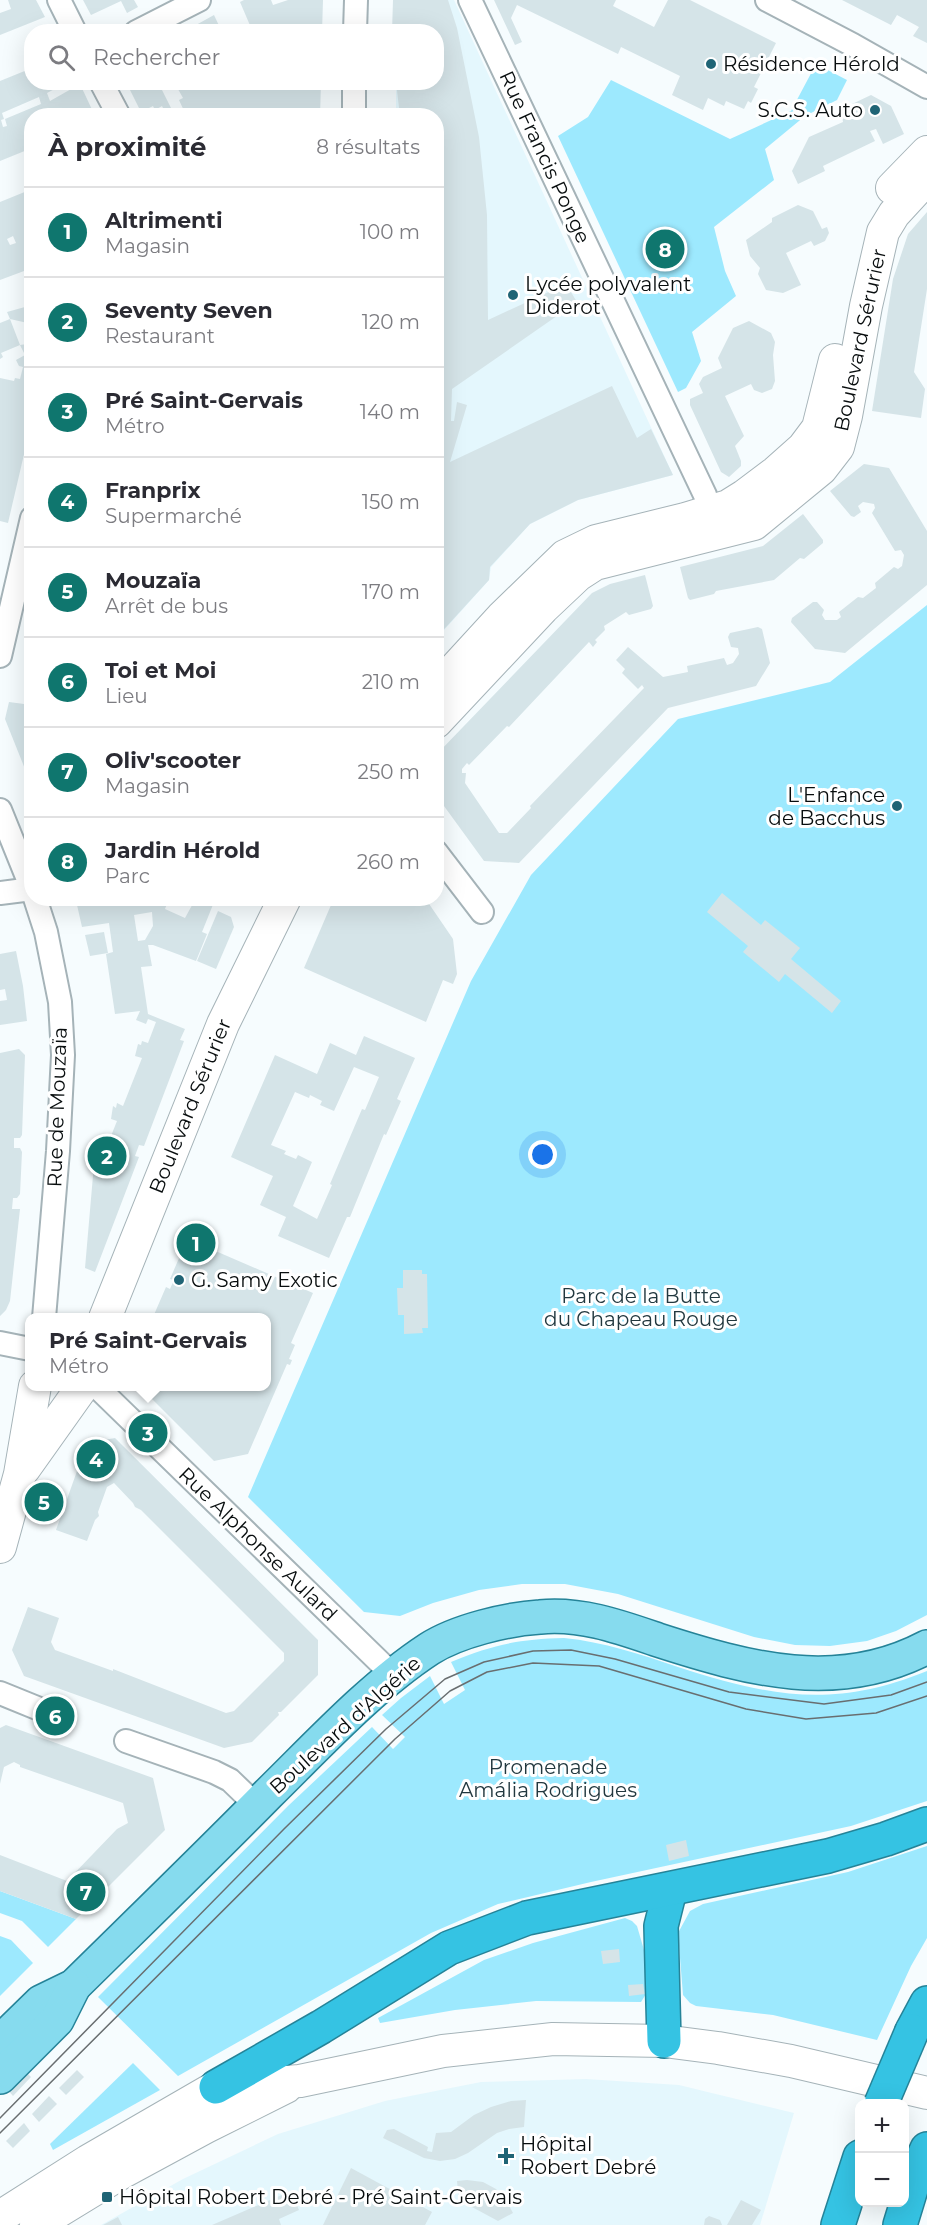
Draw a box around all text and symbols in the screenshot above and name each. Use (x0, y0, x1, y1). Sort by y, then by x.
search box (24, 24, 444, 90)
icon: search (45, 41, 78, 74)
text: Rechercher (93, 44, 220, 71)
place label: Résidence Hérold (723, 52, 900, 76)
marker: Résidence Hérold (704, 57, 718, 71)
street label: Rue Francis Ponge (494, 67, 596, 247)
place label: S.C.S. Auto (758, 98, 863, 122)
marker: S.C.S. Auto (868, 103, 882, 117)
text: À proximité (48, 131, 207, 163)
text: 8 résultats (316, 135, 420, 159)
text: Altrimenti (105, 207, 223, 234)
text: 1 (64, 220, 71, 244)
text: 100 m (360, 220, 420, 244)
pin: 8 (646, 226, 684, 272)
text: Magasin (105, 234, 190, 258)
street label: Boulevard Sérurier (829, 246, 891, 434)
place label: Lycée polyvalent Diderot (525, 272, 691, 319)
marker: Lycée polyvalent Diderot (506, 288, 520, 302)
text: Seventy Seven (105, 297, 273, 324)
text: 2 (62, 310, 73, 334)
text: 120 m (362, 310, 420, 334)
text: Restaurant (105, 324, 215, 348)
text: Pré Saint-Gervais (105, 387, 303, 414)
text: 3 (62, 400, 73, 424)
text: 140 m (360, 400, 420, 424)
text: Métro (105, 414, 165, 438)
text: Franprix (105, 477, 201, 504)
text: 4 (61, 490, 74, 514)
text: 150 m (362, 490, 420, 514)
text: Supermarché (105, 504, 242, 528)
text: Mouzaïa (105, 567, 201, 594)
text: 5 (62, 580, 73, 604)
text: 170 m (362, 580, 420, 604)
text: Arrêt de bus (105, 594, 228, 618)
text: Toi et Moi (105, 657, 216, 684)
text: 6 (61, 670, 74, 694)
text: 210 m (362, 670, 420, 694)
text: Lieu (105, 684, 148, 708)
text: Oliv'scooter (105, 747, 241, 774)
text: 7 (61, 760, 74, 784)
text: 250 m (358, 760, 420, 784)
text: Magasin (105, 774, 190, 798)
place label: L'Enfance de Bacchus (768, 783, 885, 830)
marker: L'Enfance de Bacchus (890, 799, 904, 813)
text: Jardin Hérold (105, 837, 260, 864)
text: 8 (61, 850, 74, 874)
text: 260 m (357, 850, 420, 874)
text: Parc (105, 864, 150, 888)
street label: Boulevard Sérurier (144, 1015, 236, 1197)
street label: Rue de Mouzaïa (42, 1026, 72, 1188)
pin: 2 (88, 1134, 126, 1178)
your location (528, 1140, 557, 1169)
pin: 1 (176, 1220, 216, 1266)
place label: G. Samy Exotic (191, 1268, 338, 1292)
marker: G. Samy Exotic (172, 1273, 186, 1287)
park label: Parc de la Butte du Chapeau Rouge (544, 1284, 738, 1331)
popup (25, 1313, 271, 1391)
text: Pré Saint-Gervais (49, 1327, 247, 1354)
text: Métro (49, 1354, 109, 1378)
pin: 3 (128, 1410, 168, 1456)
pin: 4 (76, 1436, 116, 1482)
street label: Rue Alphonse Aulard (174, 1462, 342, 1626)
pin: 5 (24, 1480, 63, 1524)
street label: Boulevard d'Algérie (265, 1651, 425, 1799)
pin: 6 (36, 1694, 74, 1738)
park label: Promenade Amália Rodrigues (459, 1755, 637, 1802)
pin: 7 (66, 1870, 106, 1914)
map controls (855, 2099, 909, 2207)
button: + (855, 2099, 909, 2153)
place label: Hôpital Robert Debré (520, 2132, 656, 2179)
marker: Hôpital Robert Debré (497, 2147, 515, 2165)
button: − (855, 2153, 909, 2207)
place label: Hôpital Robert Debré - Pré Saint-Gervais (119, 2185, 522, 2209)
marker: Hôpital Robert Debré - Pré Saint-Gervais (100, 2190, 114, 2204)

